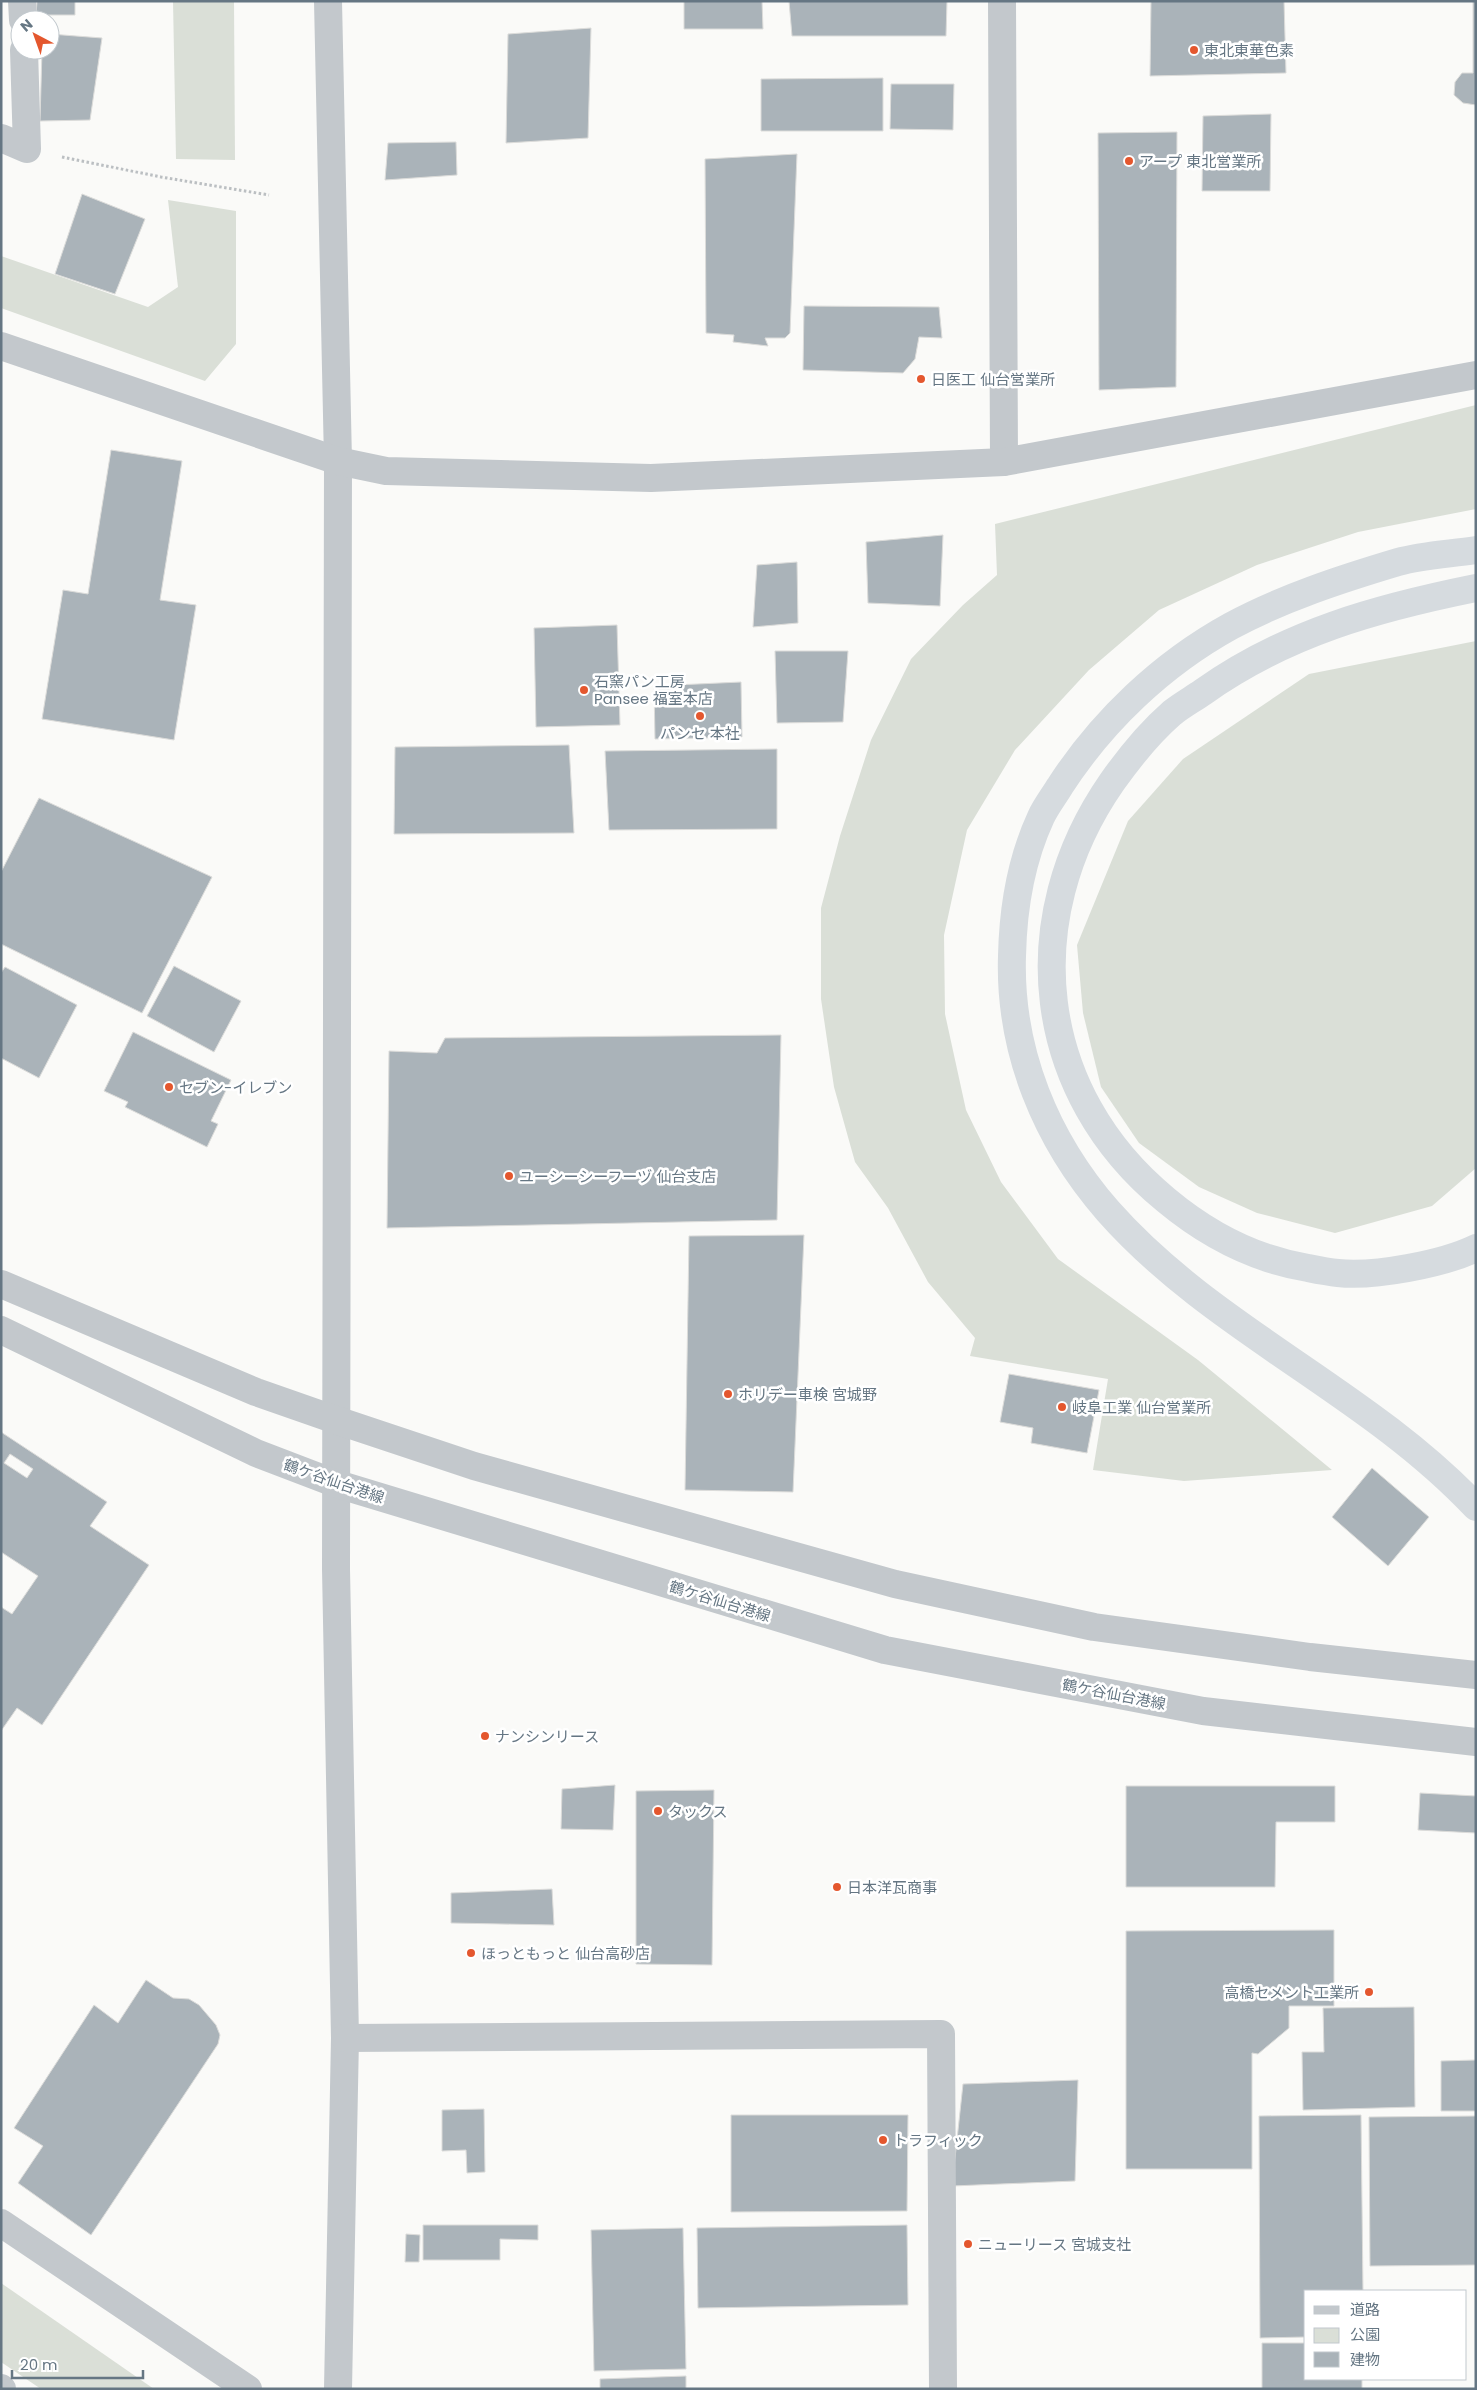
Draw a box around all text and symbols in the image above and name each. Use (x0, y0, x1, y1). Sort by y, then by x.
north arrow (10, 10, 60, 60)
text: N (16, 14, 37, 36)
place label: 東北東華色素 (1204, 40, 1294, 61)
marker: 東北東華色素 (1188, 44, 1200, 56)
place label: アープ 東北営業所 (1139, 151, 1261, 172)
marker: アープ 東北営業所 (1123, 155, 1135, 167)
place label: 日医工 仙台営業所 (931, 369, 1055, 390)
marker: 日医工 仙台営業所 (915, 373, 927, 385)
place label: 石窯パン工房 Pansee 福室本店 (594, 671, 713, 709)
marker: 石窯パン工房 Pansee 福室本店 (578, 684, 590, 696)
marker: パンセ 本社 (694, 710, 706, 722)
place label: パンセ 本社 (660, 723, 740, 744)
place label: セブン-イレブン (179, 1077, 292, 1098)
marker: セブン-イレブン (163, 1081, 175, 1093)
place label: ユーシーシーフーヅ 仙台支店 (519, 1166, 716, 1187)
marker: ユーシーシーフーヅ 仙台支店 (503, 1170, 515, 1182)
place label: ホリデー車検 宮城野 (738, 1384, 877, 1405)
marker: ホリデー車検 宮城野 (722, 1388, 734, 1400)
place label: 岐阜工業 仙台営業所 (1072, 1397, 1211, 1418)
marker: 岐阜工業 仙台営業所 (1056, 1401, 1068, 1413)
street label: 鶴ケ谷仙台港線 (281, 1454, 387, 1508)
street label: 鶴ケ谷仙台港線 (667, 1576, 773, 1626)
street label: 鶴ケ谷仙台港線 (1060, 1674, 1168, 1714)
place label: ナンシンリース (495, 1726, 599, 1747)
marker: ナンシンリース (479, 1730, 491, 1742)
place label: タックス (668, 1801, 728, 1822)
marker: タックス (652, 1805, 664, 1817)
place label: 日本洋瓦商事 (847, 1877, 937, 1898)
marker: 日本洋瓦商事 (831, 1881, 843, 1893)
place label: ほっともっと 仙台高砂店 (481, 1943, 650, 1964)
marker: ほっともっと 仙台高砂店 (465, 1947, 477, 1959)
place label: 高橋セメント工業所 (1224, 1982, 1359, 2003)
marker: 高橋セメント工業所 (1363, 1986, 1375, 1998)
place label: トラフィック (893, 2130, 983, 2151)
marker: トラフィック (877, 2134, 889, 2146)
place label: ニューリース 宮城支社 (978, 2234, 1131, 2255)
marker: ニューリース 宮城支社 (962, 2238, 974, 2250)
legend (1304, 2290, 1467, 2380)
text: 道路 (1350, 2299, 1380, 2320)
text: 公園 (1350, 2324, 1380, 2345)
scale bar (12, 2348, 144, 2380)
text: 建物 (1350, 2349, 1380, 2370)
text: 20 m (20, 2354, 58, 2375)

